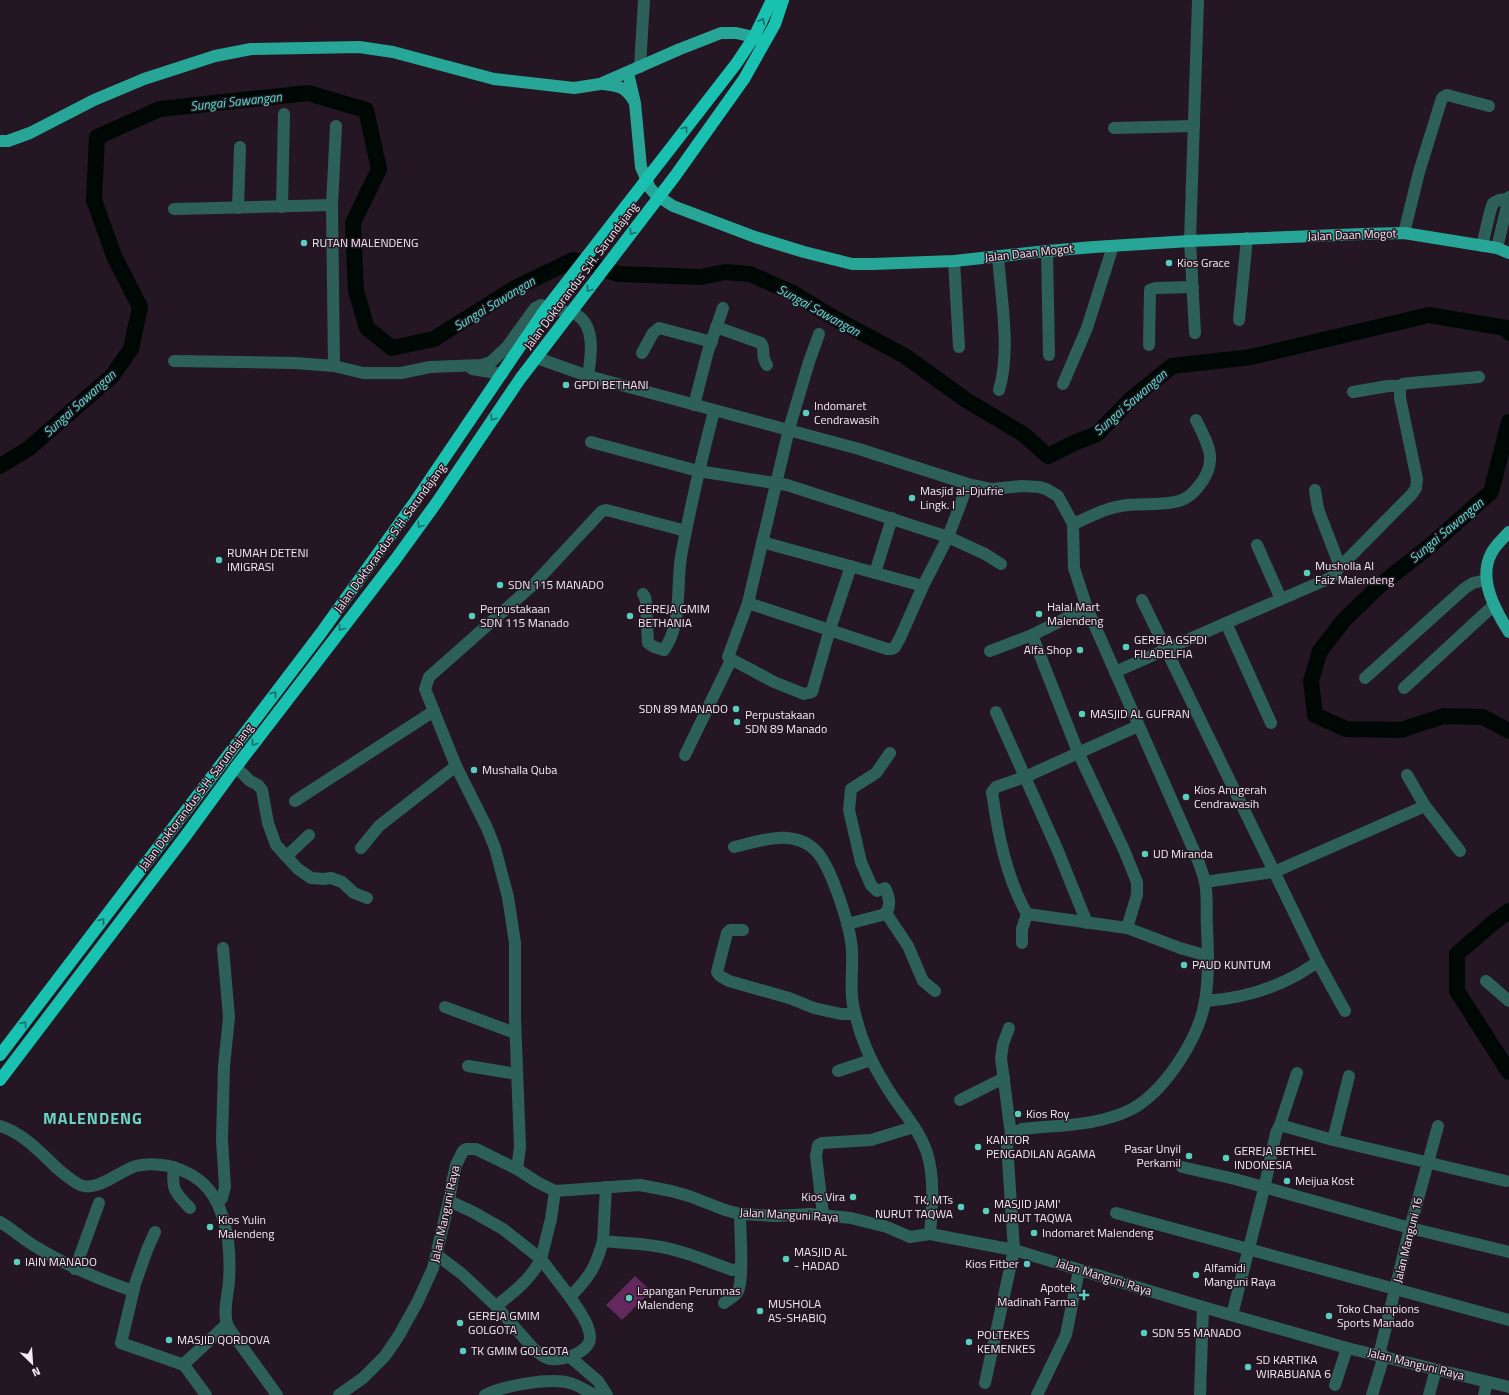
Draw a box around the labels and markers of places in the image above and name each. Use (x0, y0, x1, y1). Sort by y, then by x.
place label: RUTAN MALENDENG (312, 233, 418, 252)
marker: RUTAN MALENDENG (299, 238, 309, 248)
place label: Kios Grace (1177, 253, 1230, 272)
marker: Kios Grace (1164, 258, 1174, 268)
place label: GPDI BETHANI (574, 375, 649, 394)
marker: GPDI BETHANI (561, 380, 571, 390)
place label: Indomaret Cendrawasih (814, 396, 879, 429)
marker: Indomaret Cendrawasih (801, 408, 811, 418)
place label: Masjid al-Djufrie Lingk. I (920, 481, 1004, 514)
marker: Masjid al-Djufrie Lingk. I (907, 493, 917, 503)
place label: RUMAH DETENI IMIGRASI (227, 543, 308, 576)
marker: RUMAH DETENI IMIGRASI (214, 555, 224, 565)
place label: Musholla Al Faiz Malendeng (1315, 556, 1394, 589)
marker: Musholla Al Faiz Malendeng (1302, 568, 1312, 578)
place label: SDN 115 MANADO (508, 575, 604, 594)
marker: SDN 115 MANADO (495, 580, 505, 590)
place label: Halal Mart Malendeng (1047, 597, 1103, 630)
place label: Perpustakaan SDN 115 Manado (480, 599, 569, 632)
place label: GEREJA GMIM BETHANIA (638, 599, 710, 632)
marker: Halal Mart Malendeng (1034, 609, 1044, 619)
marker: Perpustakaan SDN 115 Manado (467, 611, 477, 621)
marker: GEREJA GMIM BETHANIA (625, 611, 635, 621)
place label: GEREJA GSPDI FILADELFIA (1134, 630, 1207, 663)
place label: Alfa Shop (1024, 640, 1072, 659)
marker: GEREJA GSPDI FILADELFIA (1121, 642, 1131, 652)
marker: Alfa Shop (1075, 645, 1085, 655)
place label: SDN 89 MANADO (639, 699, 728, 718)
marker: SDN 89 MANADO (731, 704, 741, 714)
place label: MASJID AL GUFRAN (1090, 704, 1190, 723)
place label: Perpustakaan SDN 89 Manado (745, 705, 827, 738)
marker: MASJID AL GUFRAN (1077, 709, 1087, 719)
marker: Perpustakaan SDN 89 Manado (732, 717, 742, 727)
place label: Mushalla Quba (482, 760, 557, 779)
marker: Mushalla Quba (469, 765, 479, 775)
place label: Kios Anugerah Cendrawasih (1194, 780, 1267, 813)
marker: Kios Anugerah Cendrawasih (1181, 792, 1191, 802)
place label: UD Miranda (1153, 844, 1213, 863)
marker: UD Miranda (1140, 849, 1150, 859)
place label: PAUD KUNTUM (1192, 955, 1271, 974)
marker: PAUD KUNTUM (1179, 960, 1189, 970)
place label: Kios Roy (1026, 1104, 1070, 1123)
marker: Kios Roy (1013, 1109, 1023, 1119)
place label: KANTOR PENGADILAN AGAMA (986, 1130, 1096, 1163)
place label: Pasar Unyil Perkamil (1124, 1139, 1181, 1172)
place label: GEREJA BETHEL INDONESIA (1234, 1141, 1316, 1174)
marker: KANTOR PENGADILAN AGAMA (973, 1142, 983, 1152)
marker: Pasar Unyil Perkamil (1184, 1151, 1194, 1161)
marker: GEREJA BETHEL INDONESIA (1221, 1153, 1231, 1163)
place label: Meijua Kost (1295, 1171, 1355, 1190)
marker: Meijua Kost (1282, 1176, 1292, 1186)
place label: Kios Vira (801, 1187, 845, 1206)
place label: TK, MTs NURUT TAQWA (875, 1190, 953, 1223)
marker: Kios Vira (848, 1192, 858, 1202)
place label: MASJID JAMI' NURUT TAQWA (994, 1194, 1072, 1227)
marker: TK, MTs NURUT TAQWA (956, 1202, 966, 1212)
marker: MASJID JAMI' NURUT TAQWA (981, 1206, 991, 1216)
place label: Kios Yulin Malendeng (218, 1210, 274, 1243)
marker: Kios Yulin Malendeng (205, 1222, 215, 1232)
place label: Indomaret Malendeng (1042, 1223, 1153, 1242)
marker: Indomaret Malendeng (1029, 1228, 1039, 1238)
place label: MASJID AL - HADAD (794, 1242, 847, 1275)
place label: IAIN MANADO (25, 1252, 97, 1271)
marker: MASJID AL - HADAD (781, 1254, 791, 1264)
place label: Kios Fitber (965, 1254, 1019, 1273)
marker: IAIN MANADO (12, 1257, 22, 1267)
place label: Alfamidi Manguni Raya (1204, 1258, 1276, 1291)
marker: Kios Fitber (1022, 1259, 1032, 1269)
marker: Alfamidi Manguni Raya (1191, 1270, 1201, 1280)
place label: Apotek Madinah Farma (997, 1278, 1076, 1311)
place label: Lapangan Perumnas Malendeng (637, 1281, 741, 1314)
marker: Apotek Madinah Farma (1079, 1290, 1089, 1300)
marker: Lapangan Perumnas Malendeng (624, 1293, 634, 1303)
place label: MUSHOLA AS-SHABIQ (768, 1294, 827, 1327)
place label: Toko Champions Sports Manado (1337, 1299, 1420, 1332)
place label: GEREJA GMIM GOLGOTA (468, 1306, 540, 1339)
marker: MUSHOLA AS-SHABIQ (755, 1306, 765, 1316)
marker: Toko Champions Sports Manado (1324, 1311, 1334, 1321)
marker: GEREJA GMIM GOLGOTA (455, 1318, 465, 1328)
place label: SDN 55 MANADO (1152, 1323, 1241, 1342)
place label: POLTEKES KEMENKES (977, 1325, 1035, 1358)
marker: SDN 55 MANADO (1139, 1328, 1149, 1338)
place label: MASJID QORDOVA (177, 1330, 270, 1349)
marker: MASJID QORDOVA (164, 1335, 174, 1345)
marker: POLTEKES KEMENKES (964, 1337, 974, 1347)
place label: TK GMIM GOLGOTA (471, 1341, 569, 1360)
marker: TK GMIM GOLGOTA (458, 1346, 468, 1356)
place label: SD KARTIKA WIRABUANA 6 (1256, 1350, 1331, 1383)
marker: SD KARTIKA WIRABUANA 6 (1243, 1362, 1253, 1372)

